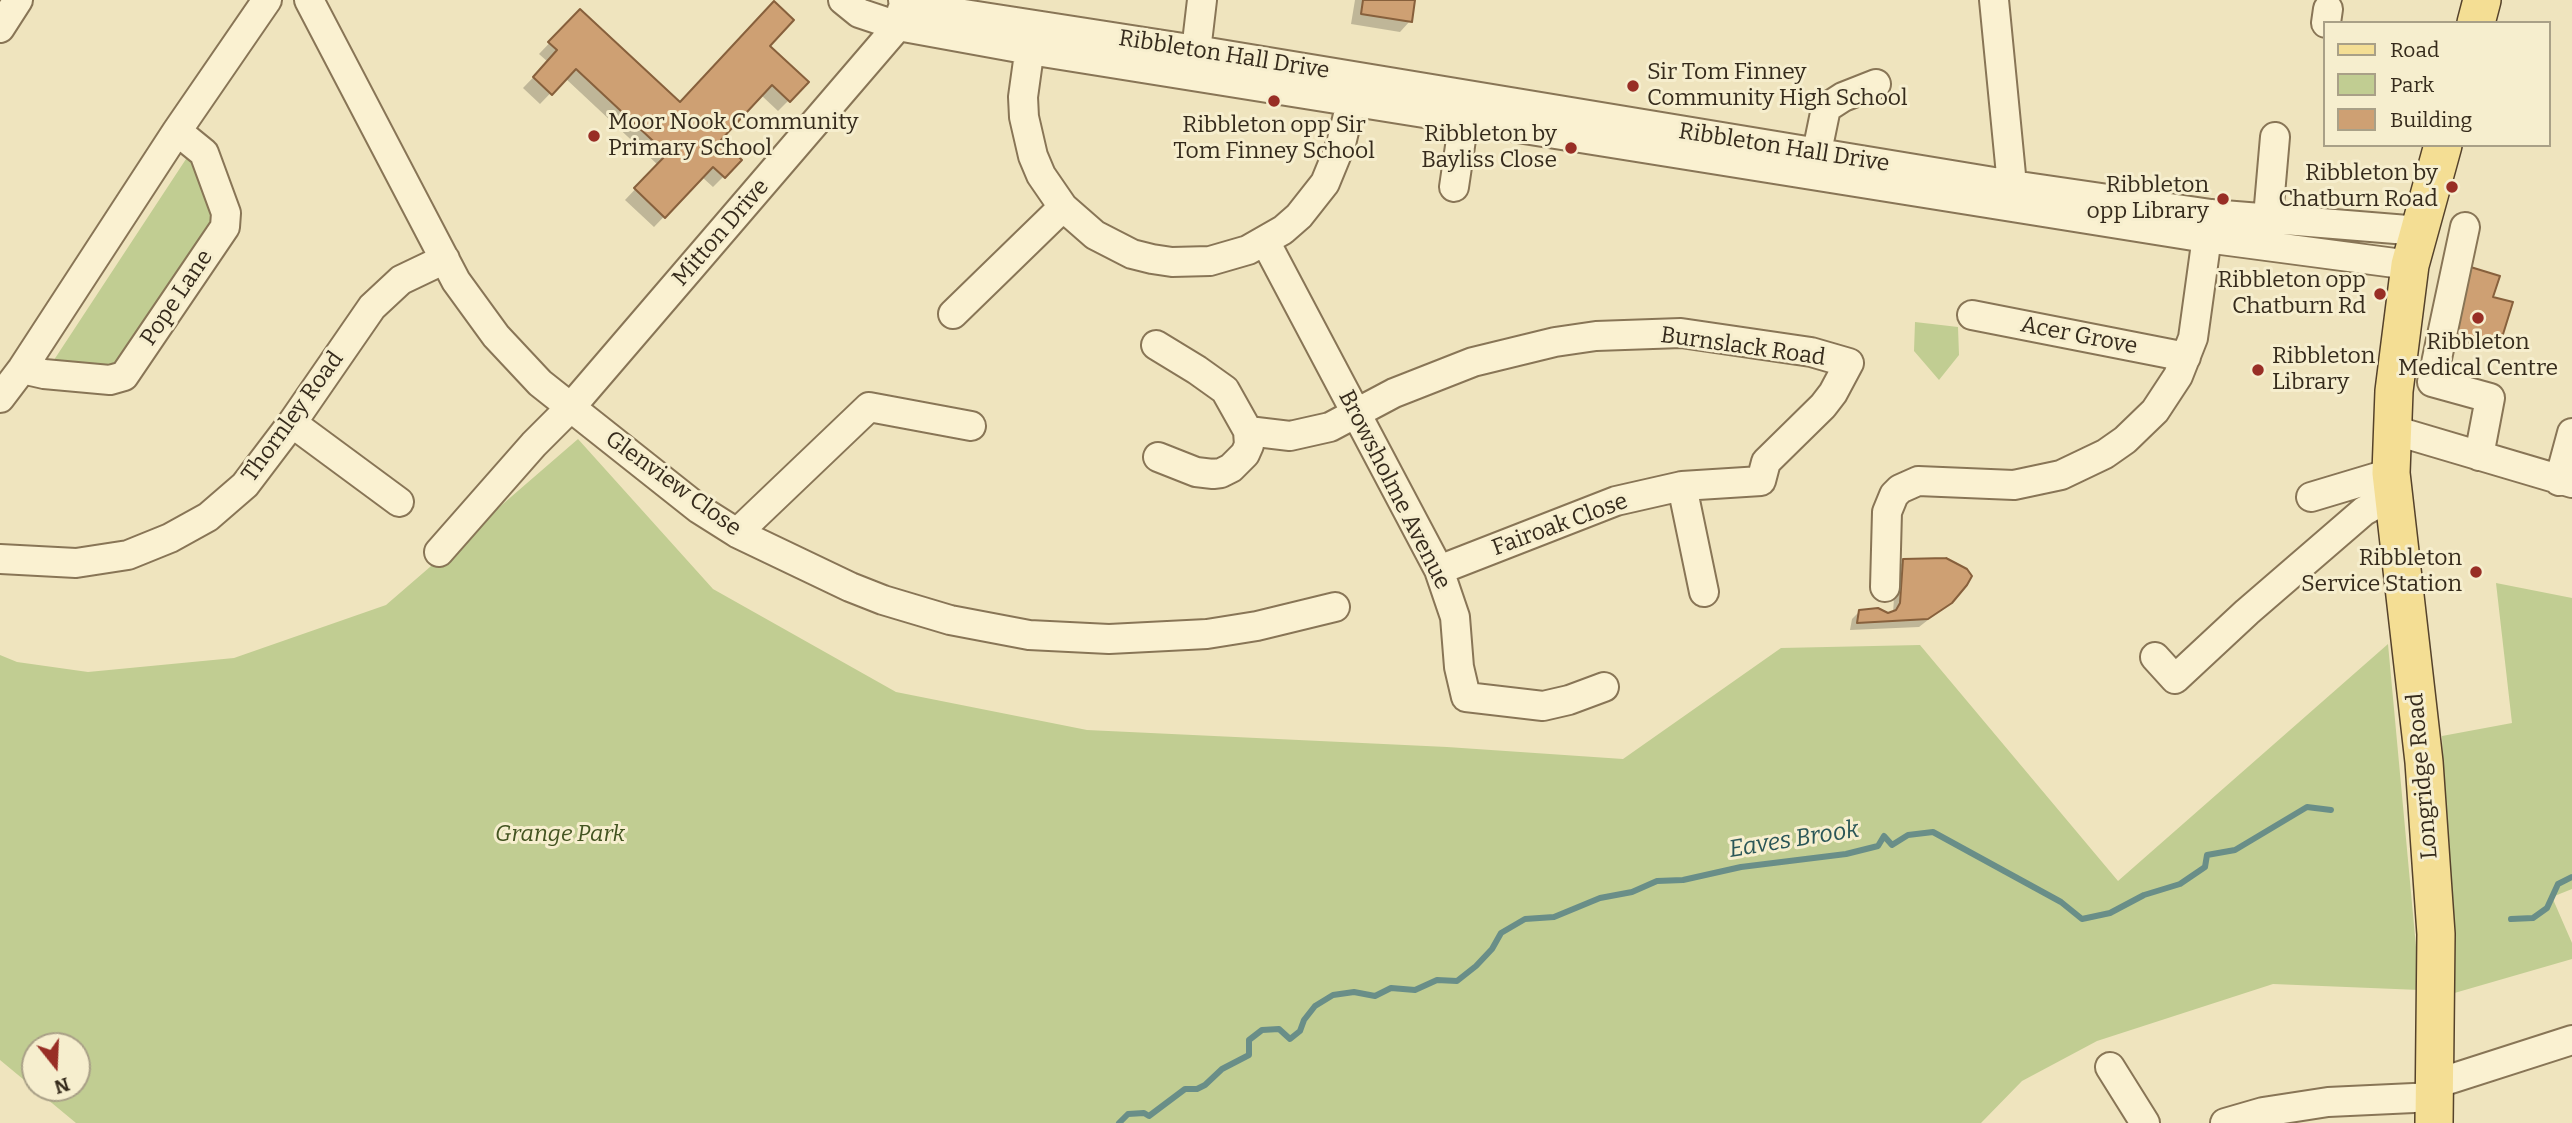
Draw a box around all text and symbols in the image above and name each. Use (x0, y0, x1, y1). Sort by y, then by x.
legend (2324, 21, 2551, 147)
street label: Ribbleton Hall Drive (1117, 25, 1331, 85)
text: Road (2390, 37, 2439, 63)
place label: Sir Tom Finney Community High School (1647, 59, 1908, 113)
text: Park (2390, 72, 2434, 98)
marker: Sir Tom Finney Community High School (1625, 78, 1641, 94)
marker: Ribbleton opp Sir Tom Finney School (1266, 93, 1282, 109)
text: Building (2390, 107, 2472, 133)
place label: Moor Nook Community Primary School (608, 109, 859, 163)
place label: Ribbleton opp Sir Tom Finney School (1173, 112, 1375, 166)
street label: Ribbleton Hall Drive (1677, 118, 1891, 178)
place label: Ribbleton by Bayliss Close (1421, 121, 1557, 175)
marker: Moor Nook Community Primary School (586, 128, 602, 144)
marker: Ribbleton by Bayliss Close (1563, 140, 1579, 156)
place label: Ribbleton by Chatburn Road (2278, 160, 2438, 214)
place label: Ribbleton opp Library (2087, 172, 2209, 226)
street label: Mitton Drive (667, 174, 775, 292)
marker: Ribbleton by Chatburn Road (2444, 179, 2460, 195)
marker: Ribbleton opp Library (2215, 191, 2231, 207)
street label: Pope Lane (135, 245, 219, 351)
place label: Ribbleton opp Chatburn Rd (2217, 267, 2366, 321)
marker: Ribbleton opp Chatburn Rd (2372, 286, 2388, 302)
marker: Ribbleton Medical Centre (2470, 310, 2486, 326)
street label: Acer Grove (2018, 311, 2140, 361)
street label: Burnslack Road (1659, 322, 1827, 372)
place label: Ribbleton Medical Centre (2398, 329, 2558, 383)
place label: Ribbleton Library (2272, 343, 2375, 397)
street label: Thornley Road (236, 346, 350, 488)
marker: Ribbleton Library (2250, 362, 2266, 378)
street label: Browsholme Avenue (1332, 386, 1456, 594)
street label: Glenview Close (600, 425, 746, 543)
street label: Fairoak Close (1488, 488, 1632, 562)
place label: Ribbleton Service Station (2301, 545, 2462, 599)
marker: Ribbleton Service Station (2468, 564, 2484, 580)
street label: Longridge Road (2402, 692, 2444, 860)
water label: Eaves Brook (1727, 816, 1861, 864)
park label: Grange Park (495, 821, 625, 849)
north arrow (21, 1032, 91, 1102)
text: N (52, 1072, 73, 1099)

